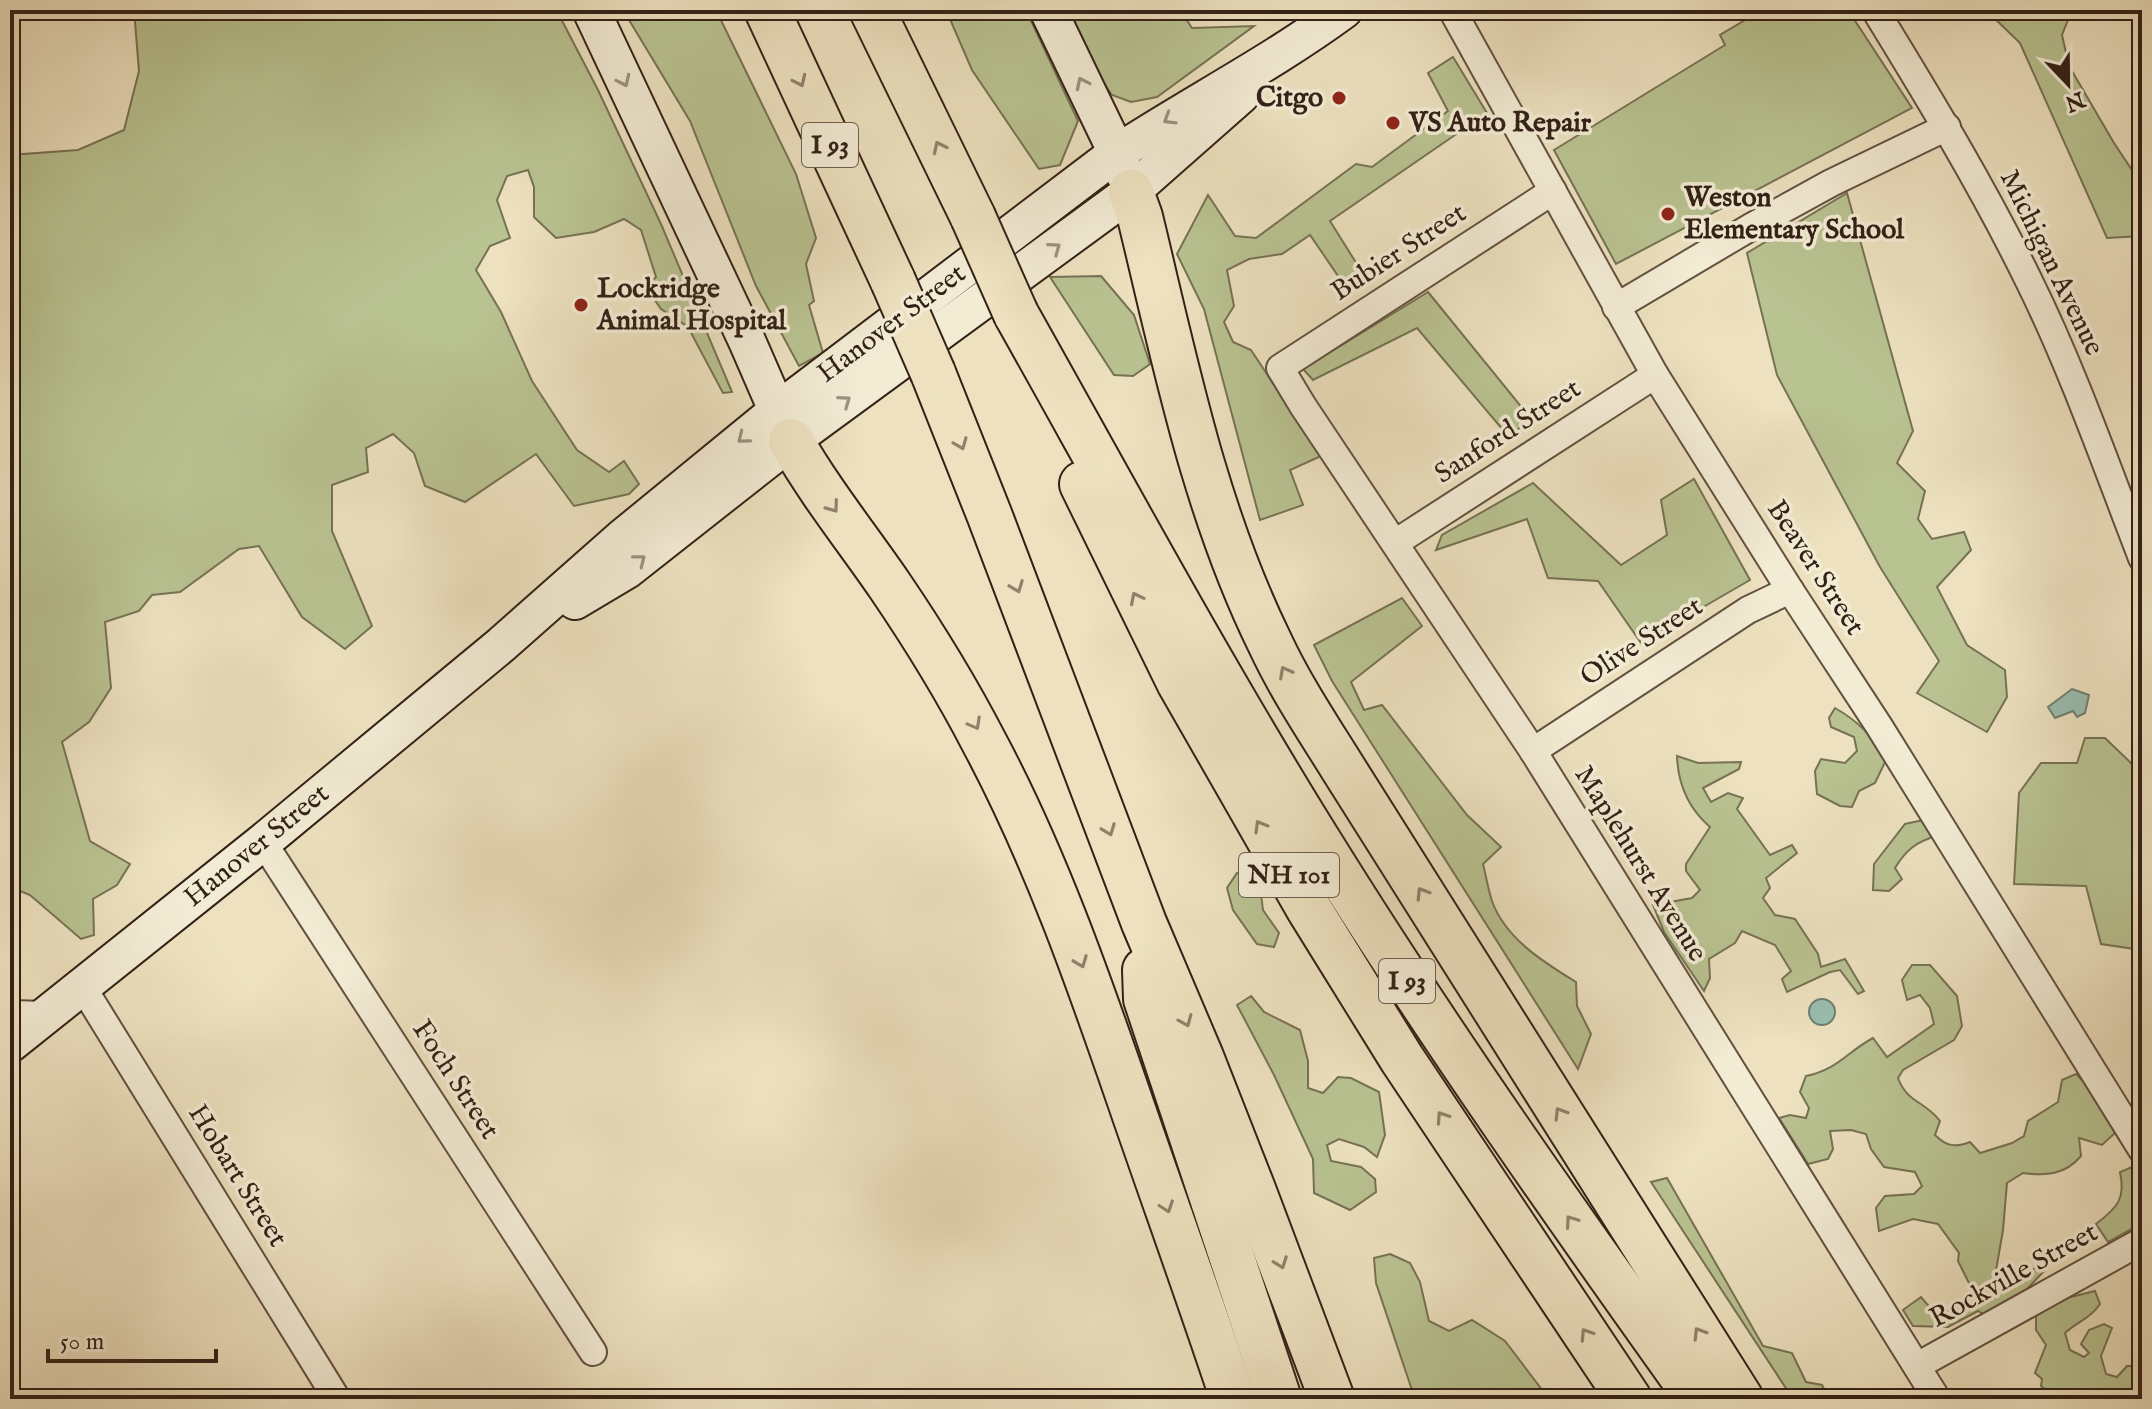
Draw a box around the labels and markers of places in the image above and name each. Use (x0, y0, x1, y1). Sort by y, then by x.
place label: Citgo (1256, 81, 1323, 116)
marker: Citgo (1330, 89, 1348, 107)
place label: VS Auto Repair (1408, 106, 1592, 141)
marker: VS Auto Repair (1384, 114, 1402, 132)
place label: Weston Elementary School (1683, 181, 1905, 248)
marker: Weston Elementary School (1659, 205, 1677, 223)
place label: Lockridge Animal Hospital (596, 272, 788, 339)
marker: Lockridge Animal Hospital (572, 296, 590, 314)

